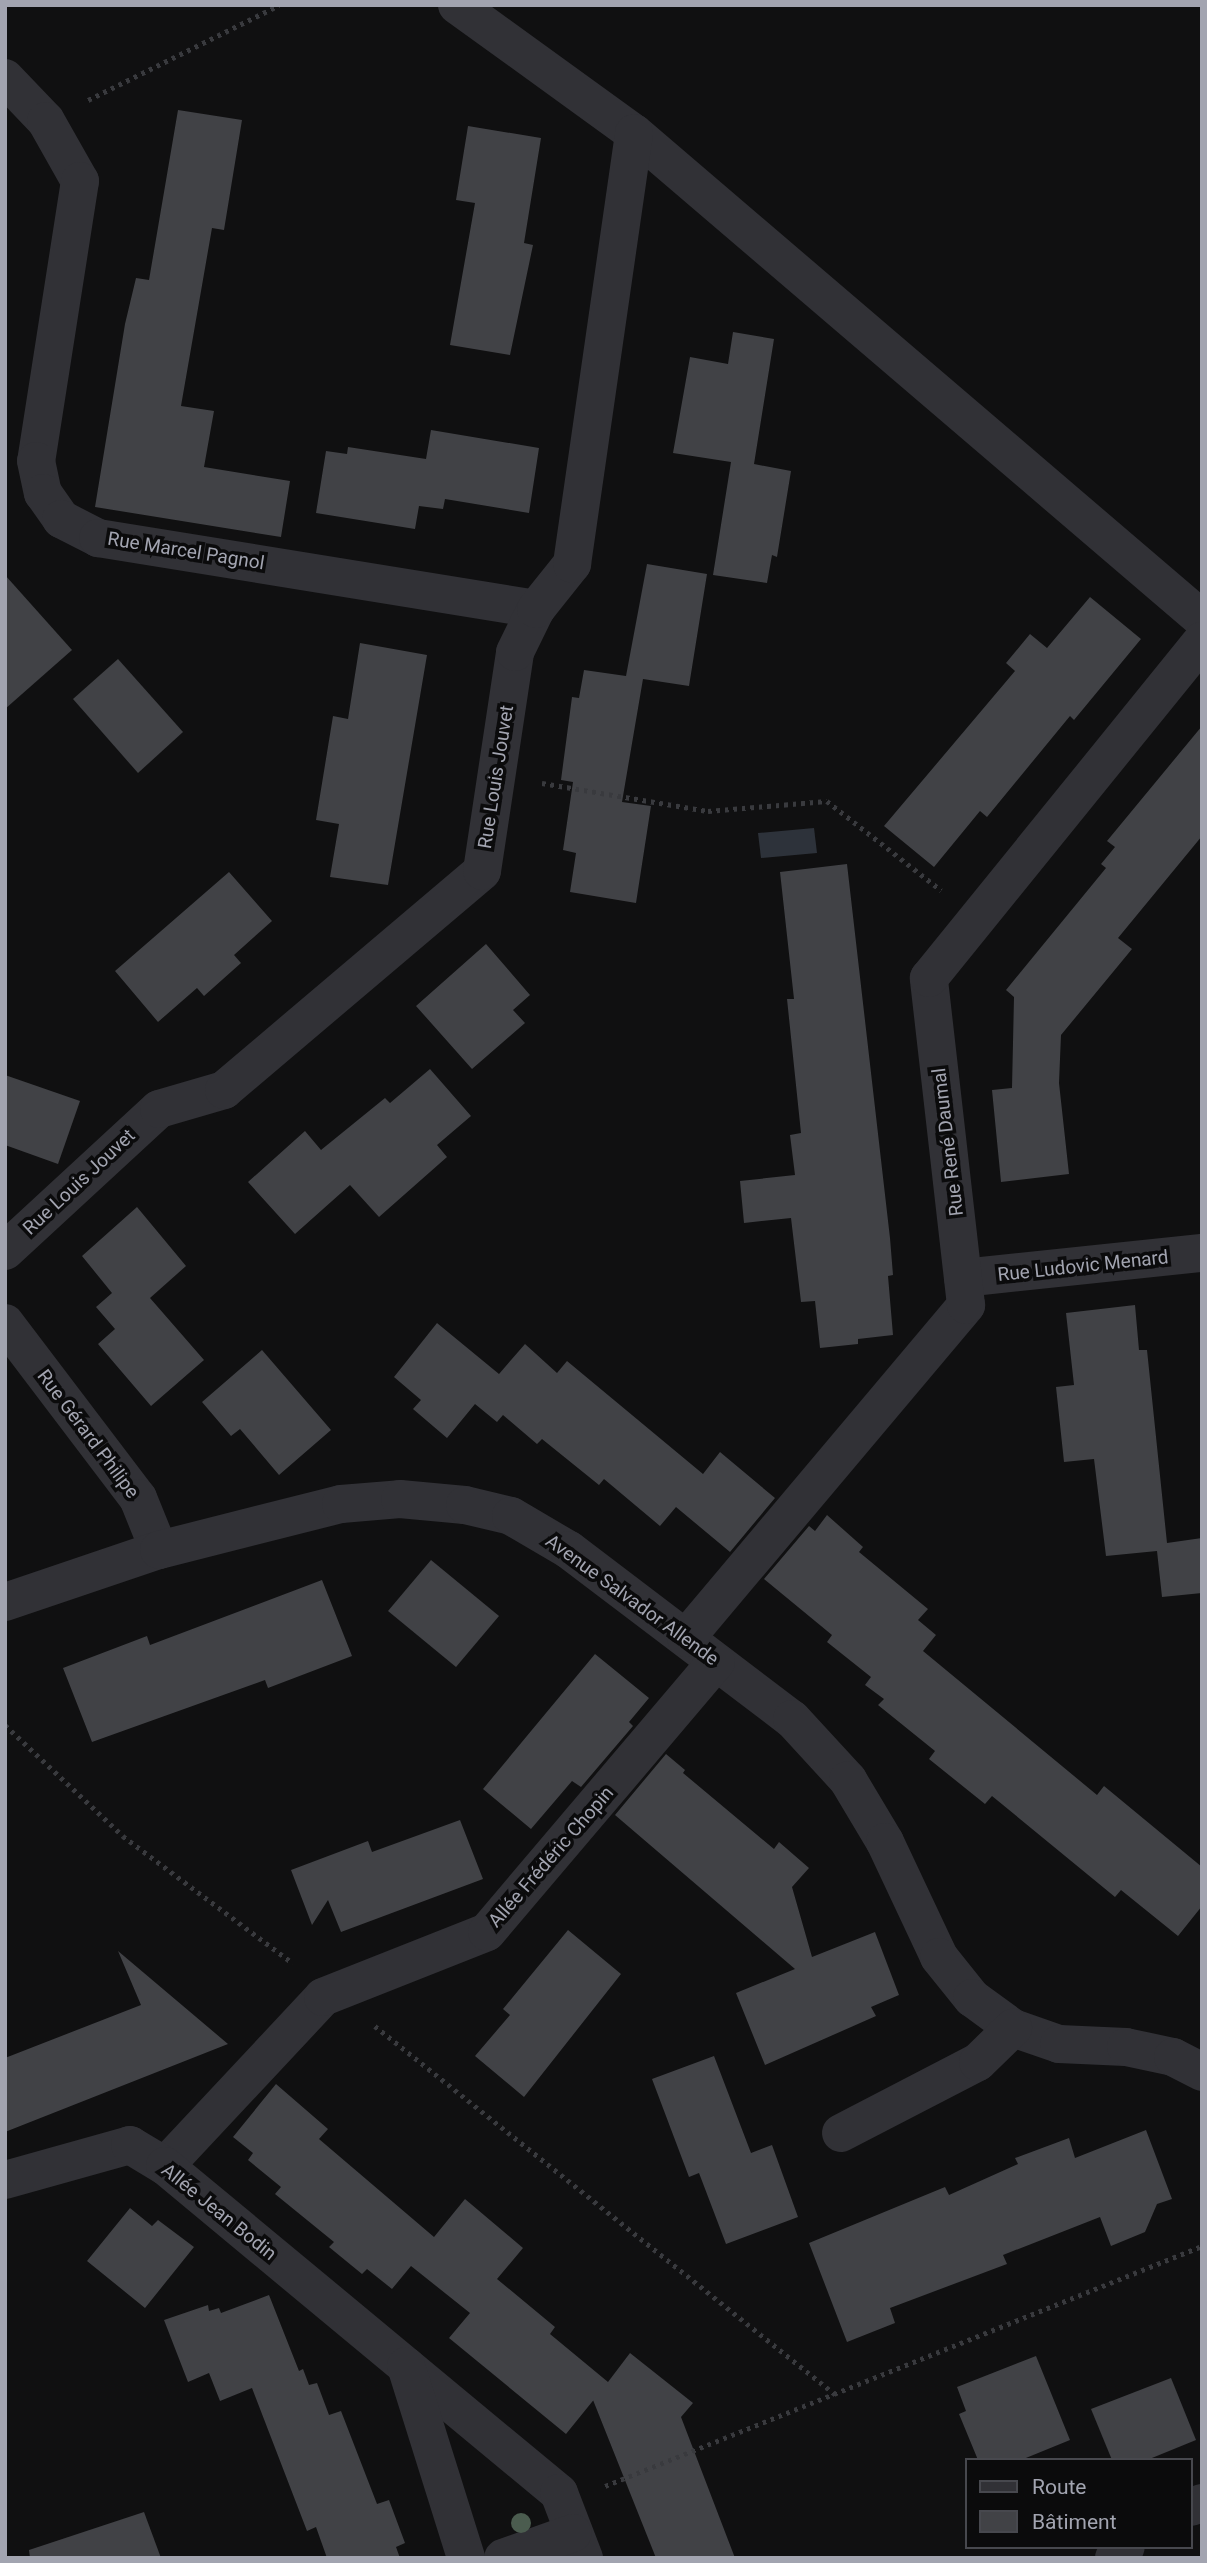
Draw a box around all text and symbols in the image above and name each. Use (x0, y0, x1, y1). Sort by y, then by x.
street label: Rue Marcel Pagnol (106, 527, 266, 575)
street label: Rue Louis Jouvet (473, 704, 519, 850)
street label: Rue René Daumal (928, 1067, 968, 1217)
street label: Rue Louis Jouvet (18, 1124, 140, 1240)
street label: Rue Ludovic Menard (996, 1246, 1170, 1286)
street label: Rue Gérard Philipe (32, 1365, 144, 1503)
street label: Avenue Salvador Allende (541, 1530, 723, 1670)
street label: Allée Frédéric Chopin (484, 1782, 618, 1932)
street label: Allée Jean Bodin (157, 2159, 281, 2265)
legend (965, 2458, 1193, 2549)
text: Route (1032, 2475, 1087, 2499)
text: Bâtiment (1032, 2510, 1117, 2534)

